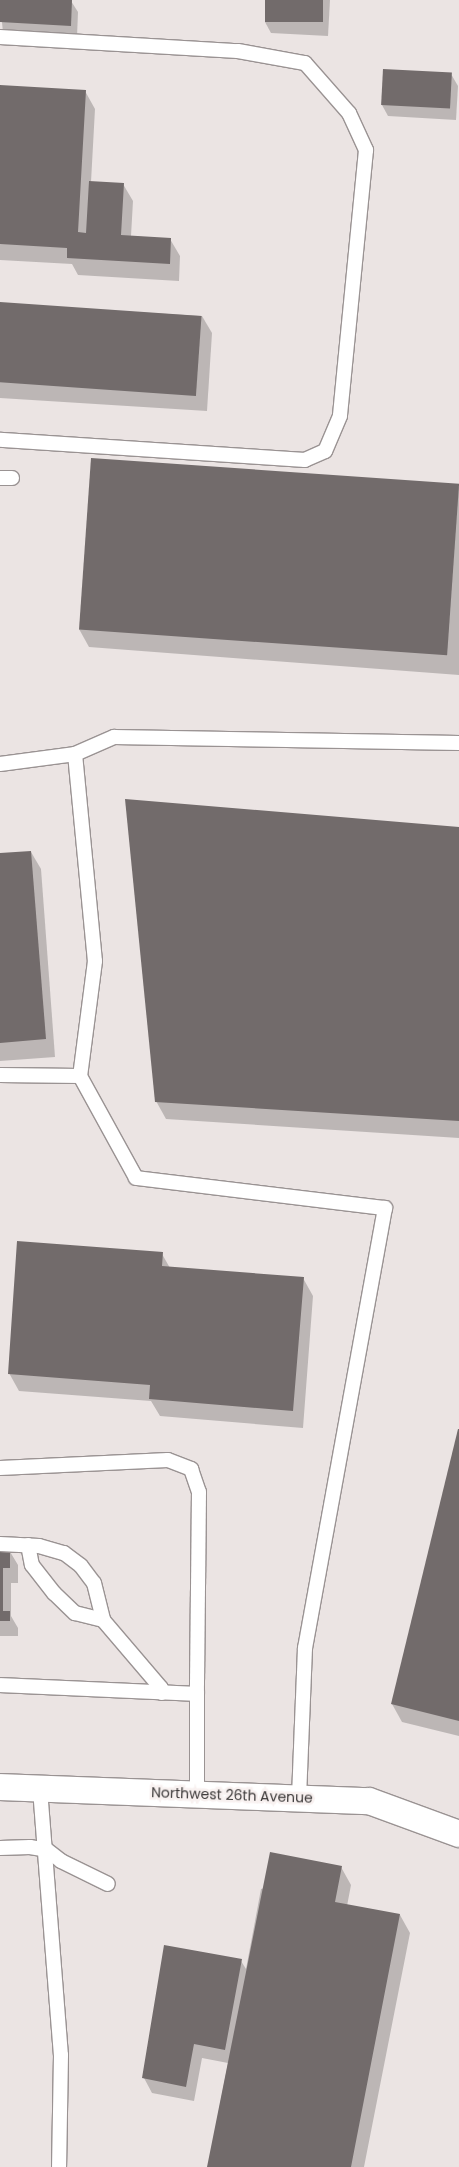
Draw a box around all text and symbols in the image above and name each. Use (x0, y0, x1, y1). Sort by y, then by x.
street label: Northwest 26th Avenue (151, 1784, 313, 1806)

